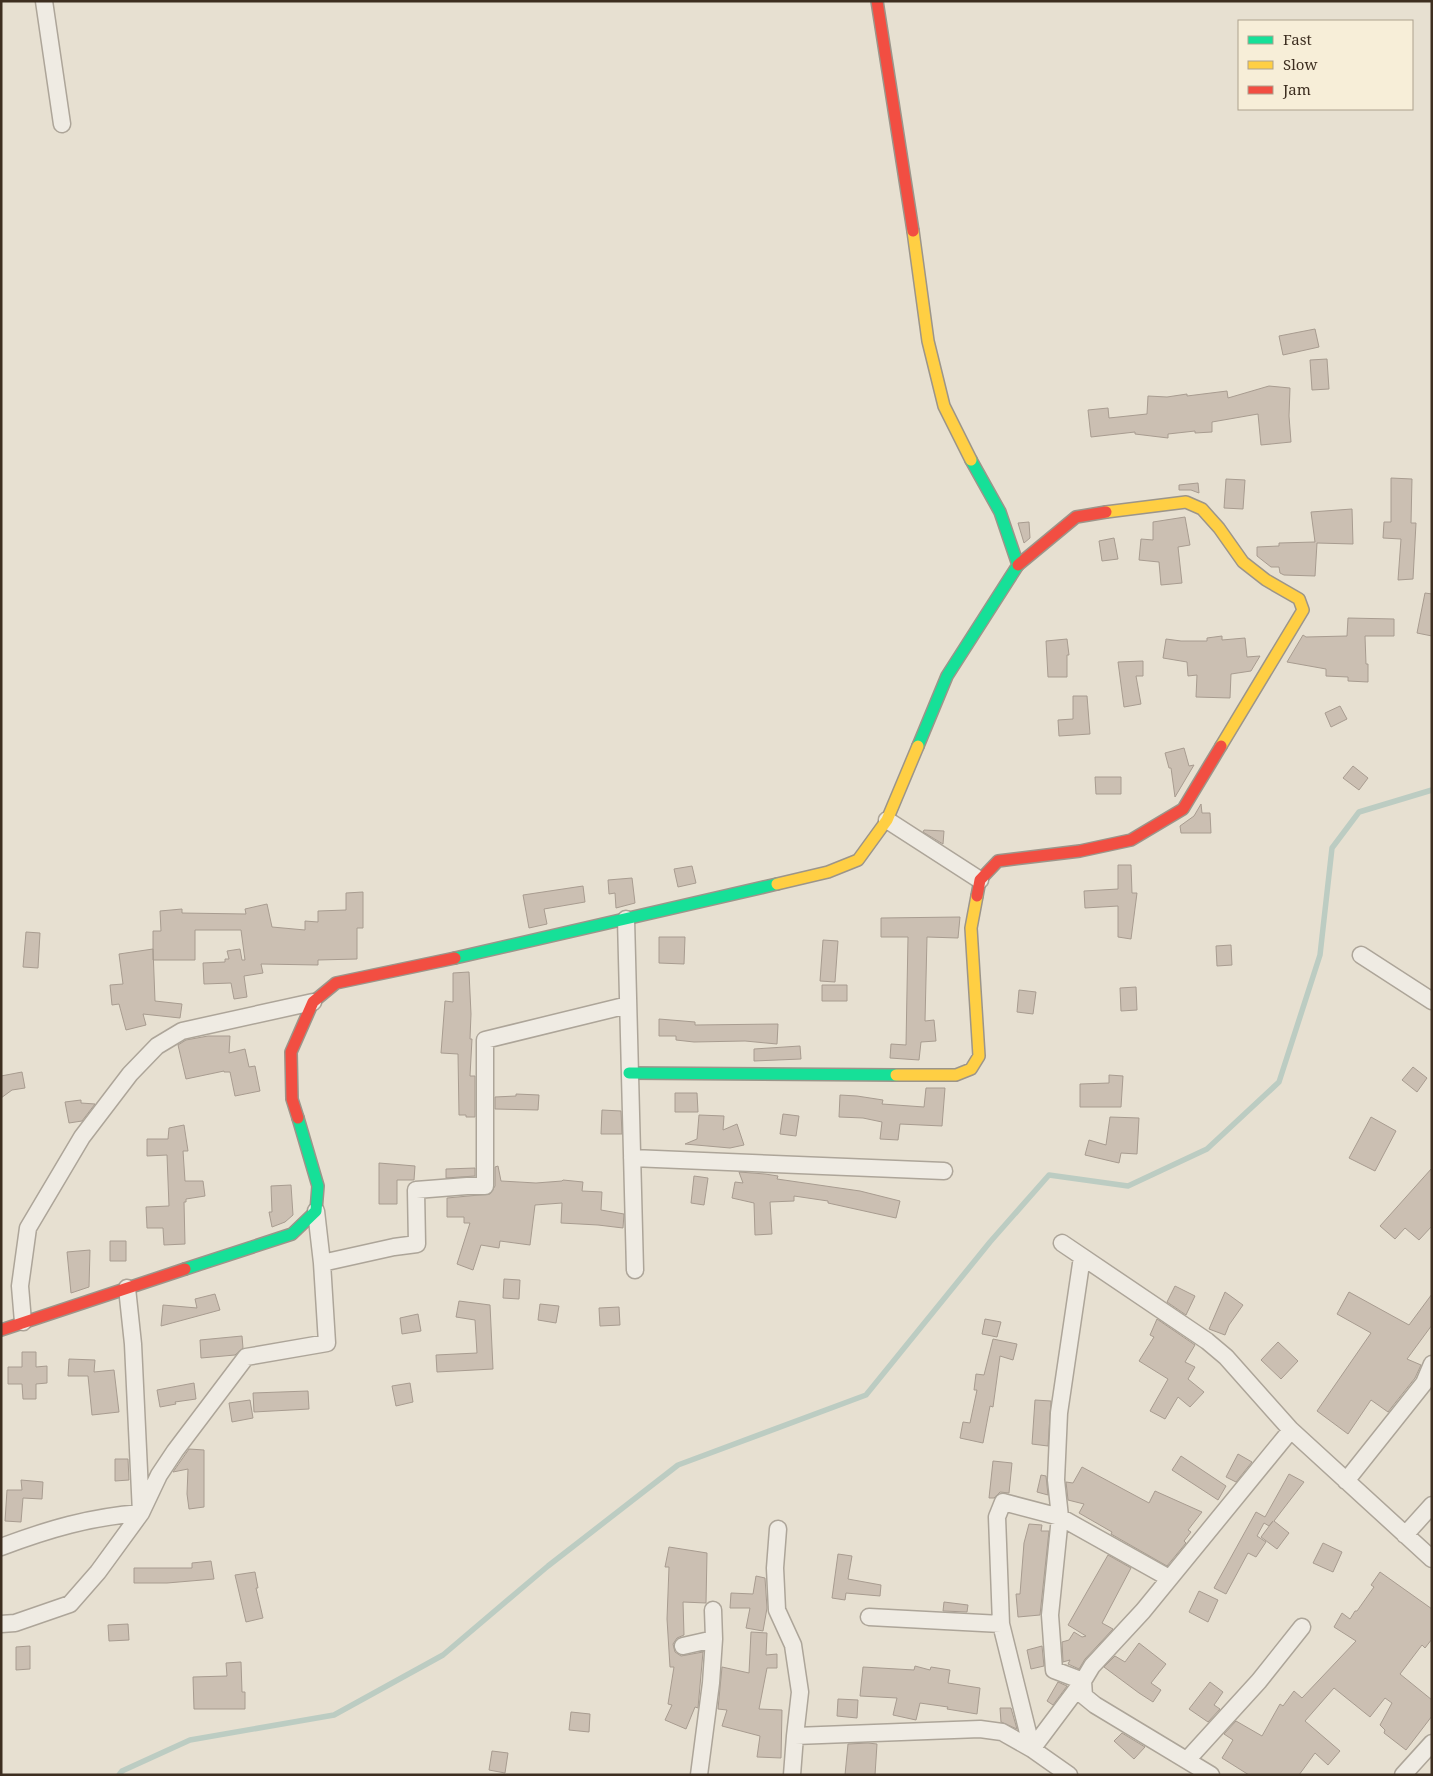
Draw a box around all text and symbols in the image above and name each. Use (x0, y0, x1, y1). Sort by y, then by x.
legend (1238, 20, 1413, 110)
text: Fast (1283, 29, 1312, 49)
text: Slow (1283, 54, 1317, 74)
text: Jam (1282, 79, 1311, 99)

